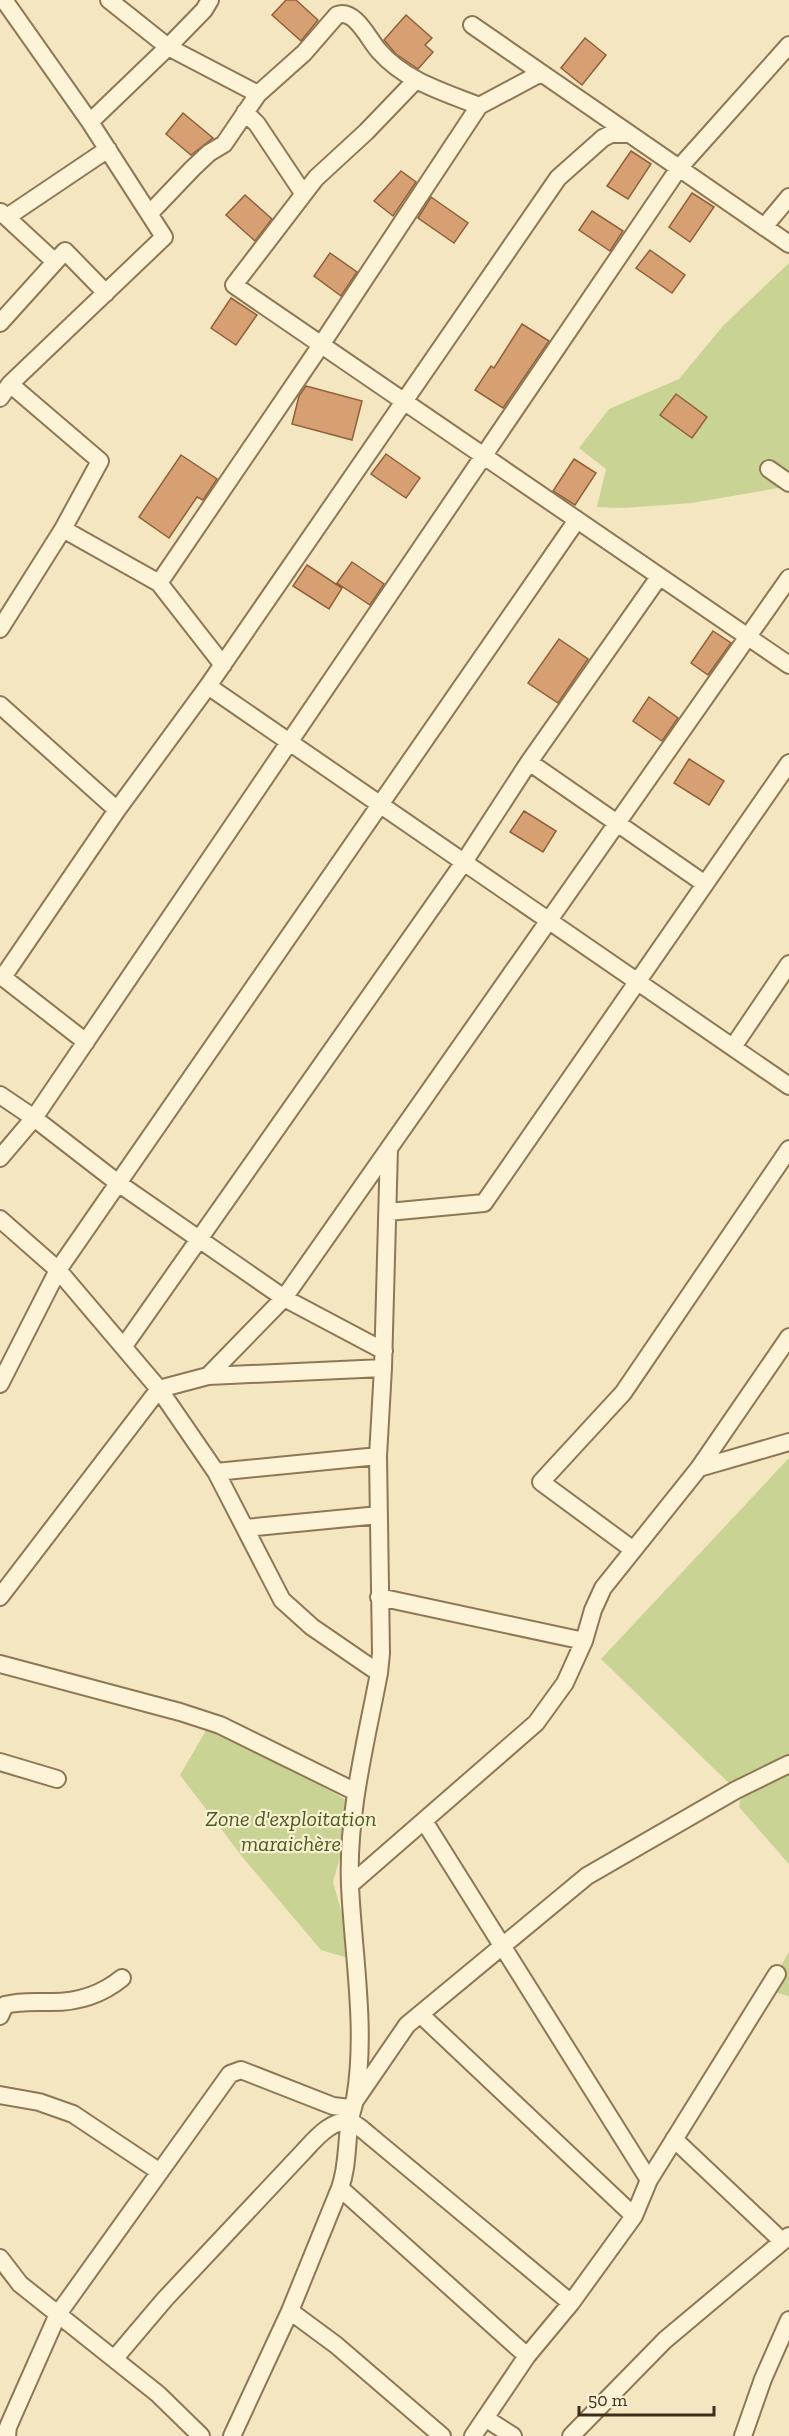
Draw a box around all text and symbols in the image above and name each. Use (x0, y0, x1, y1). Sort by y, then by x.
park label: Zone d'exploitation maraichère (206, 1805, 376, 1857)
scale bar (579, 2379, 714, 2417)
text: 50 m (588, 2389, 628, 2411)

